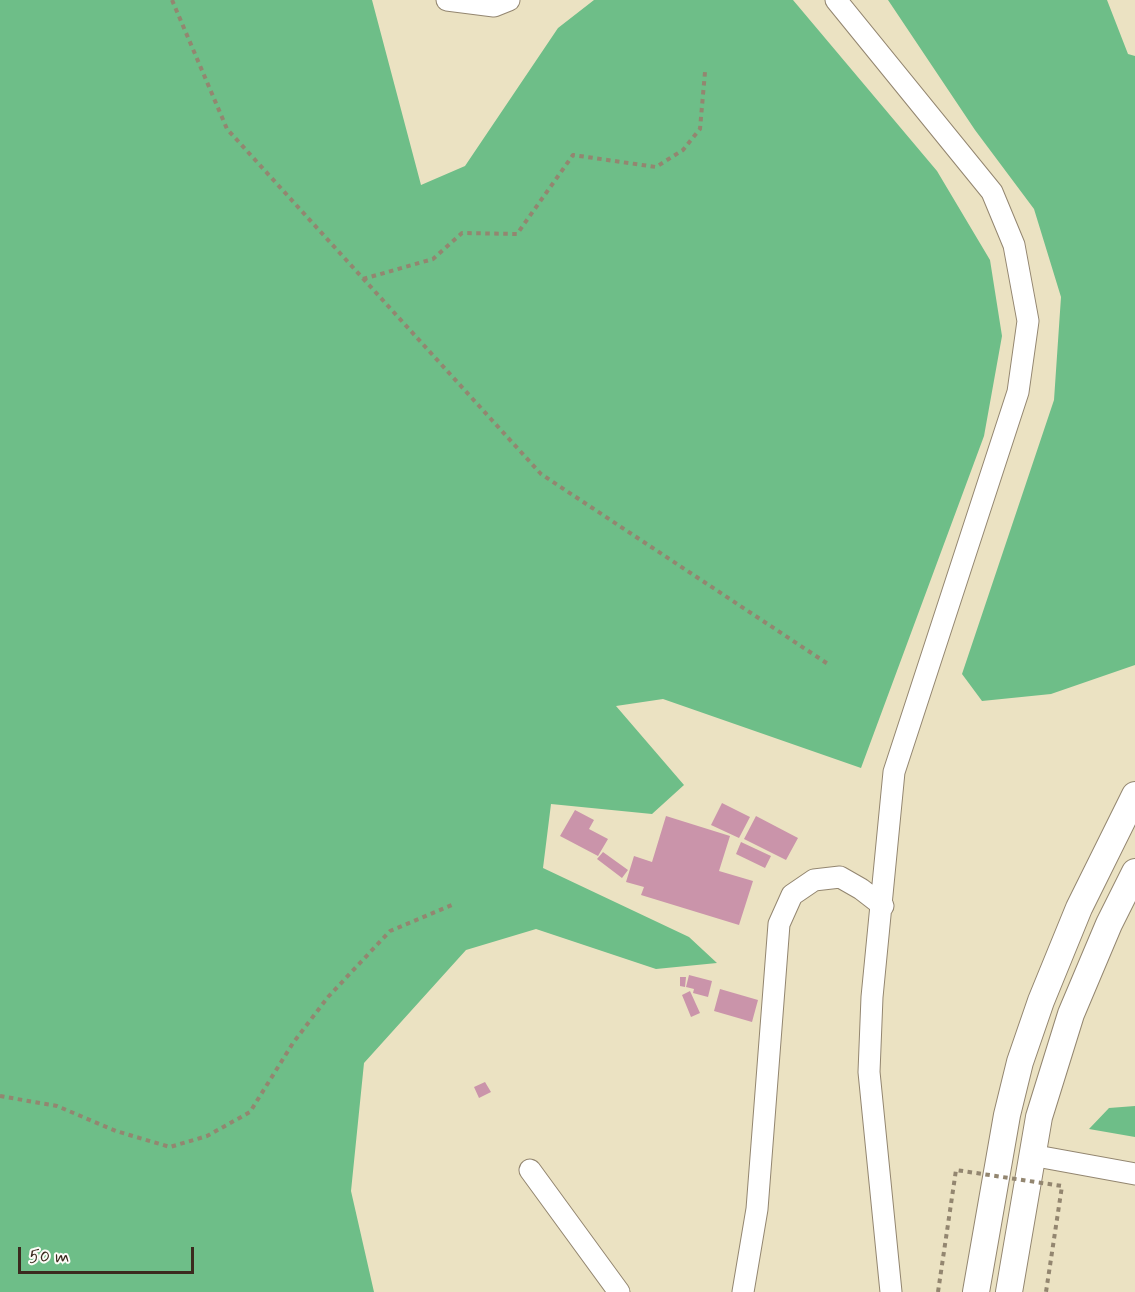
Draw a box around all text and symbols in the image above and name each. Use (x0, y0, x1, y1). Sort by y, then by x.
scale bar (21, 1235, 196, 1273)
text: 50 m (29, 1245, 69, 1269)

